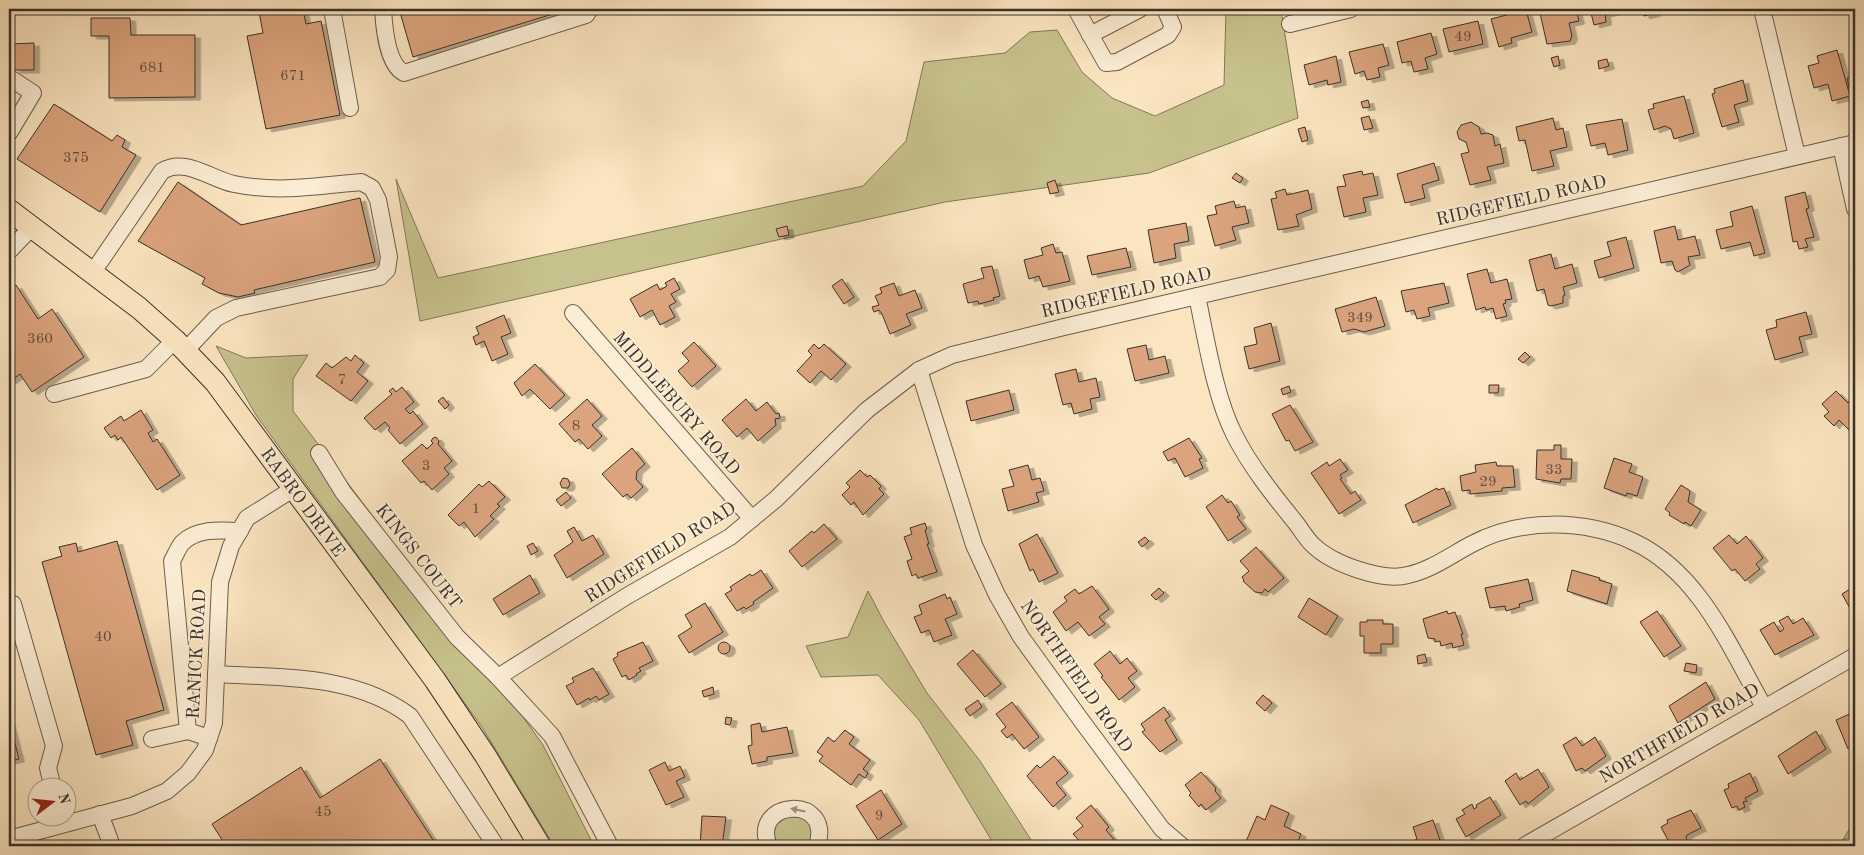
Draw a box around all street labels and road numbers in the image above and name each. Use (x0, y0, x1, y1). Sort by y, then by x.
street label: RIDGEFIELD ROAD (1434, 173, 1608, 229)
street label: RIDGEFIELD ROAD (1039, 265, 1213, 321)
street label: MIDDLEBURY ROAD (609, 329, 743, 479)
street label: RABRO DRIVE (257, 445, 348, 560)
street label: RIDGEFIELD ROAD (582, 499, 739, 607)
street label: KINGS COURT (372, 501, 465, 612)
street label: RANICK ROAD (185, 588, 209, 720)
street label: NORTHFIELD ROAD (1017, 597, 1136, 756)
street label: NORTHFIELD ROAD (1596, 681, 1763, 787)

